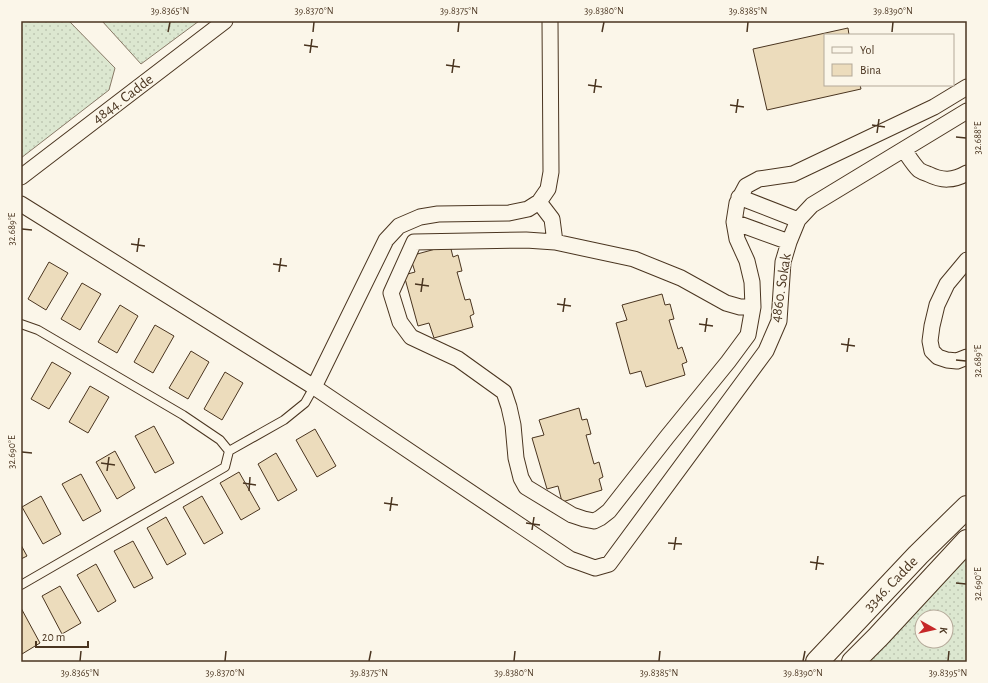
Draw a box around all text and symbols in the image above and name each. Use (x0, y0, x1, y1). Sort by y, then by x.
text: 39.8365°N (151, 6, 189, 16)
text: 39.8370°N (294, 6, 334, 16)
text: 39.8375°N (440, 6, 478, 16)
text: 39.8380°N (584, 6, 624, 16)
text: 39.8385°N (729, 6, 767, 16)
text: 39.8390°N (873, 6, 913, 16)
legend (824, 34, 954, 86)
text: Yol (860, 44, 874, 56)
text: Bina (860, 64, 882, 76)
street label: 4844. Cadde (90, 71, 156, 127)
text: 32.688°E (973, 121, 983, 154)
text: 32.689°E (7, 212, 17, 245)
street label: 4860. Sokak (768, 252, 794, 324)
text: 32.689°E (973, 344, 983, 377)
text: 32.690°E (7, 435, 17, 469)
street label: 3346. Cadde (861, 554, 921, 614)
text: 32.690°E (973, 567, 983, 601)
north arrow (914, 609, 954, 649)
scale bar (36, 623, 88, 649)
text: K (937, 626, 949, 635)
text: 20 m (42, 631, 65, 643)
text: 39.8365°N (61, 668, 99, 678)
text: 39.8370°N (205, 668, 245, 678)
text: 39.8375°N (350, 668, 388, 678)
text: 39.8380°N (494, 668, 534, 678)
text: 39.8385°N (640, 668, 678, 678)
text: 39.8390°N (783, 668, 823, 678)
text: 39.8395°N (929, 668, 967, 678)

